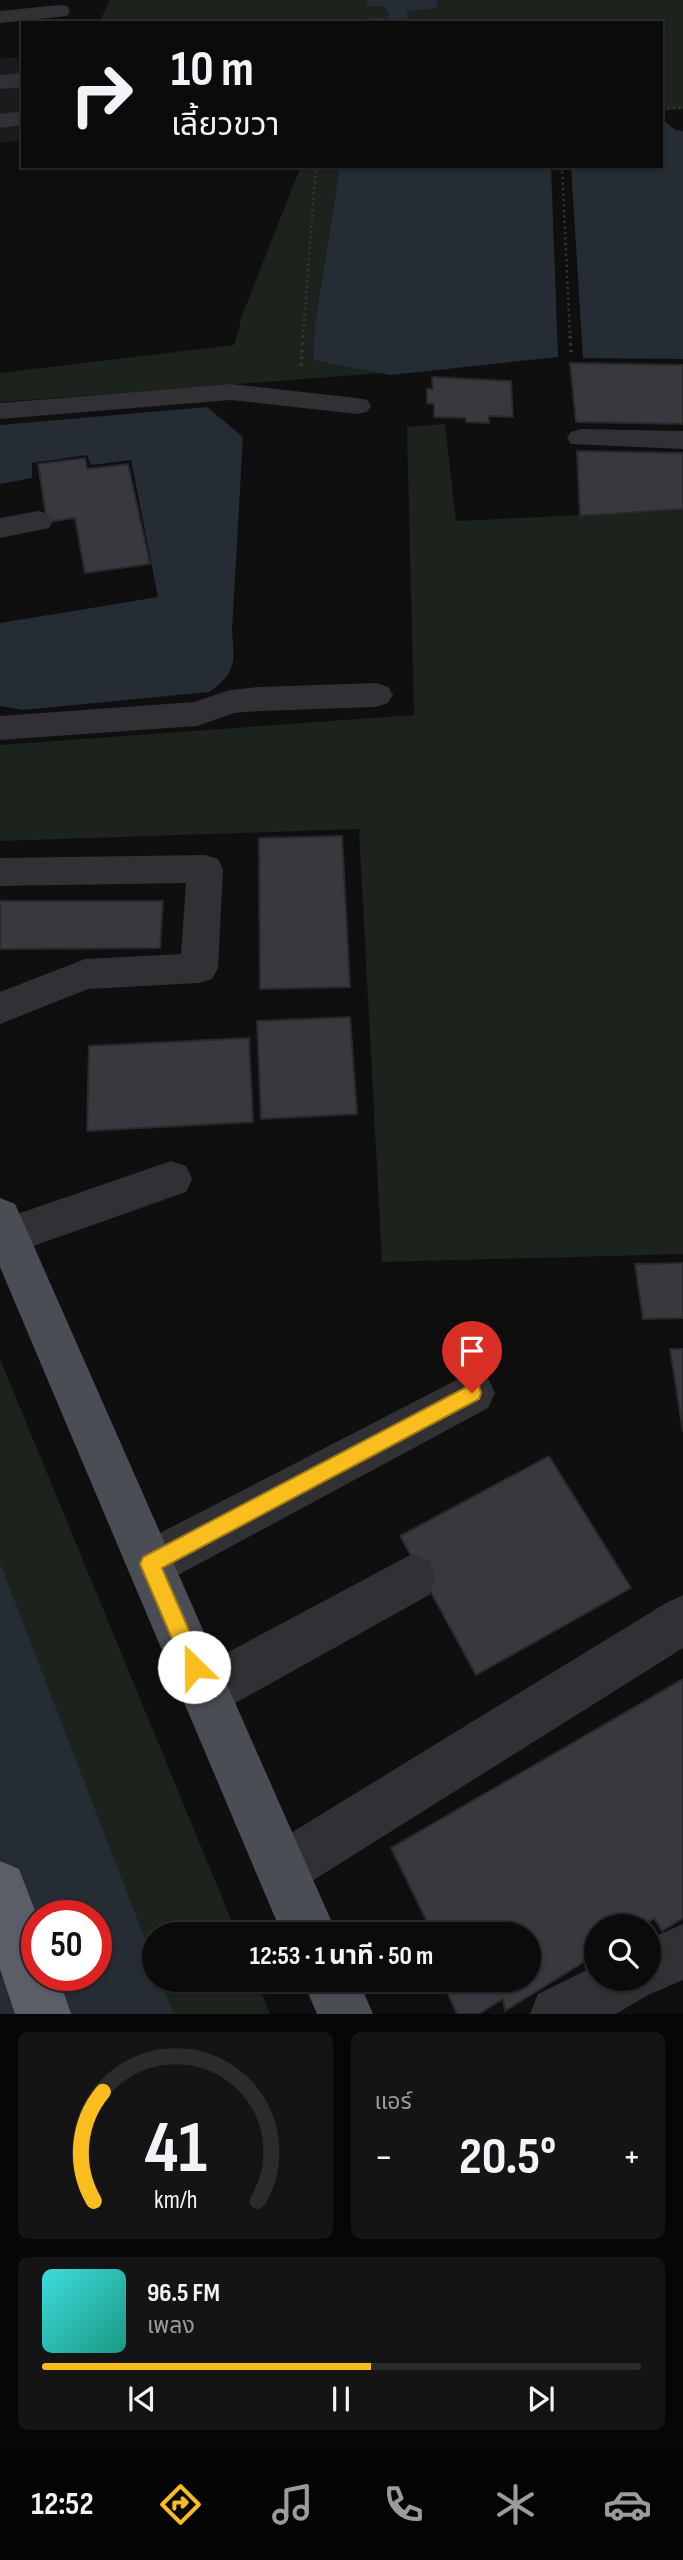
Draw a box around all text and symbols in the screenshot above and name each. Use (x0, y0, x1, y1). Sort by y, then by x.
text: 10 m (171, 41, 254, 100)
icon: right (56, 49, 147, 140)
text: เลี้ยวขวา (171, 106, 279, 145)
pin (442, 1321, 502, 1393)
icon: arrive (453, 1332, 491, 1370)
position arrow (157, 1630, 231, 1704)
speed limit sign: 50 (21, 1900, 112, 1991)
map controls (584, 1914, 661, 1991)
button: search (584, 1914, 661, 1991)
text: 12:53 · 1 นาที · 50 m (250, 1941, 433, 1972)
text: แอร์ (375, 2088, 412, 2116)
text: 41 (144, 2106, 207, 2194)
text: 20.5° (459, 2126, 556, 2189)
text: − (375, 2135, 393, 2180)
text: + (622, 2135, 641, 2180)
text: km/h (154, 2185, 197, 2216)
text: 96.5 FM (147, 2278, 220, 2309)
text: เพลง (147, 2312, 195, 2340)
icon: previous (123, 2380, 161, 2418)
icon: pause (322, 2380, 360, 2418)
icon: next (522, 2380, 560, 2418)
icon: directions (156, 2480, 205, 2529)
icon: music (268, 2480, 317, 2529)
icon: phone (379, 2480, 428, 2529)
icon: climate (491, 2480, 540, 2529)
icon: car (603, 2480, 652, 2529)
text: 12:52 (31, 2485, 93, 2524)

